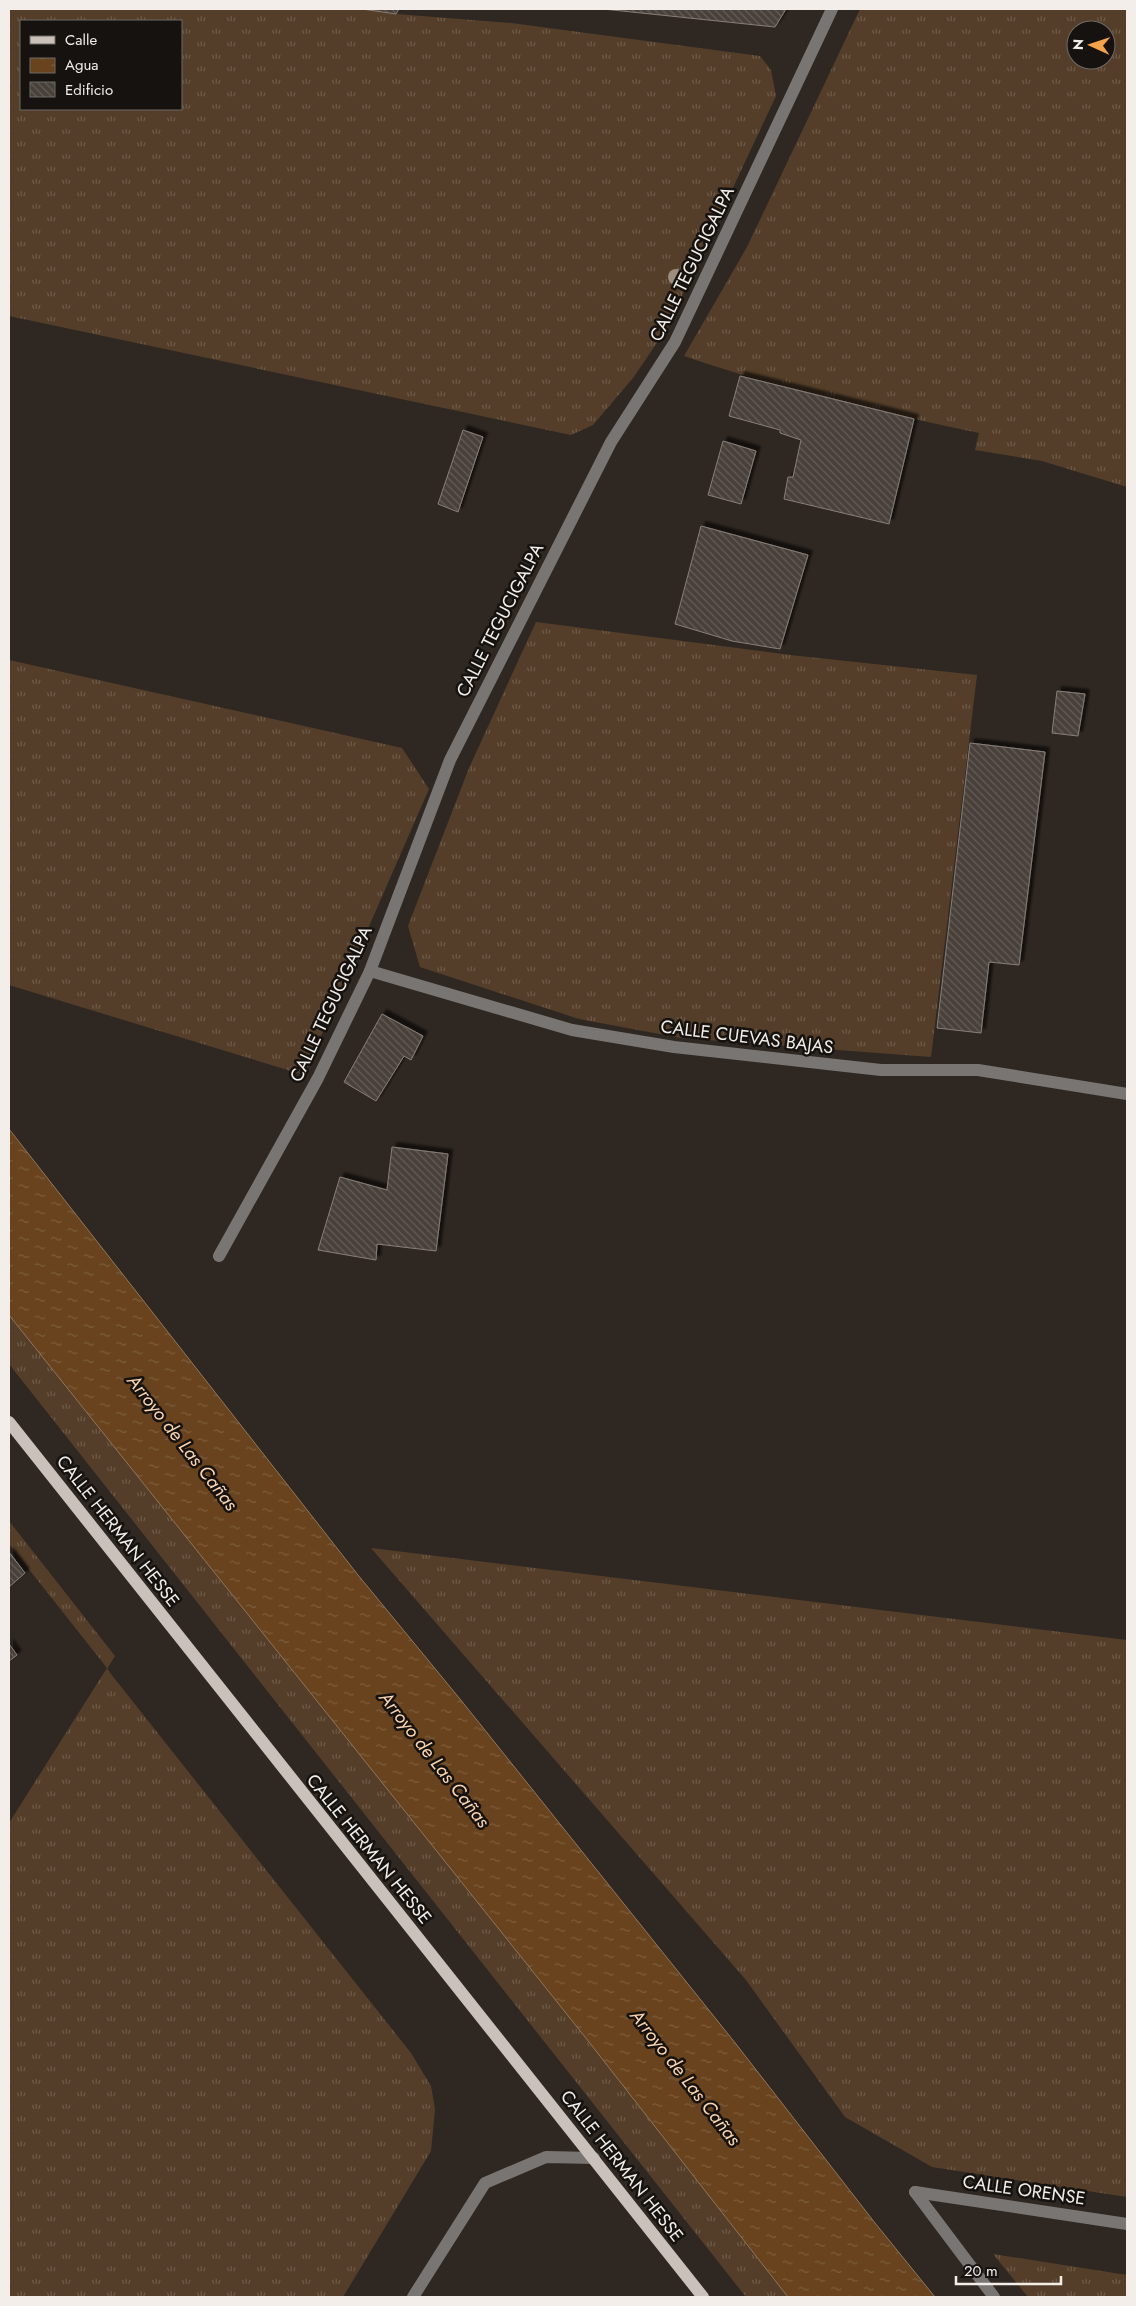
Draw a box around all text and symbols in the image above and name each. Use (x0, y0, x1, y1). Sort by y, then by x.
legend (20, 20, 182, 110)
north arrow (1066, 20, 1116, 70)
text: Calle (65, 29, 97, 51)
text: N (1068, 38, 1088, 50)
text: Agua (65, 54, 99, 76)
text: Edificio (65, 79, 113, 101)
street label: CALLE TEGUCIGALPA (643, 182, 741, 346)
street label: CALLE TEGUCIGALPA (450, 538, 550, 701)
street label: CALLE TEGUCIGALPA (283, 922, 379, 1086)
street label: CALLE CUEVAS BAJAS (659, 1014, 835, 1061)
water label: Arroyo de Las Cañas (120, 1368, 245, 1517)
street label: CALLE HERMAN HESSE (50, 1450, 186, 1612)
water label: Arroyo de Las Cañas (372, 1685, 497, 1834)
street label: CALLE HERMAN HESSE (300, 1768, 438, 1930)
water label: Arroyo de Las Cañas (623, 2003, 748, 2152)
street label: CALLE HERMAN HESSE (554, 2085, 690, 2247)
street label: CALLE ORENSE (961, 2169, 1087, 2211)
scale bar (956, 2254, 1061, 2286)
text: 20 m (964, 2260, 998, 2282)

